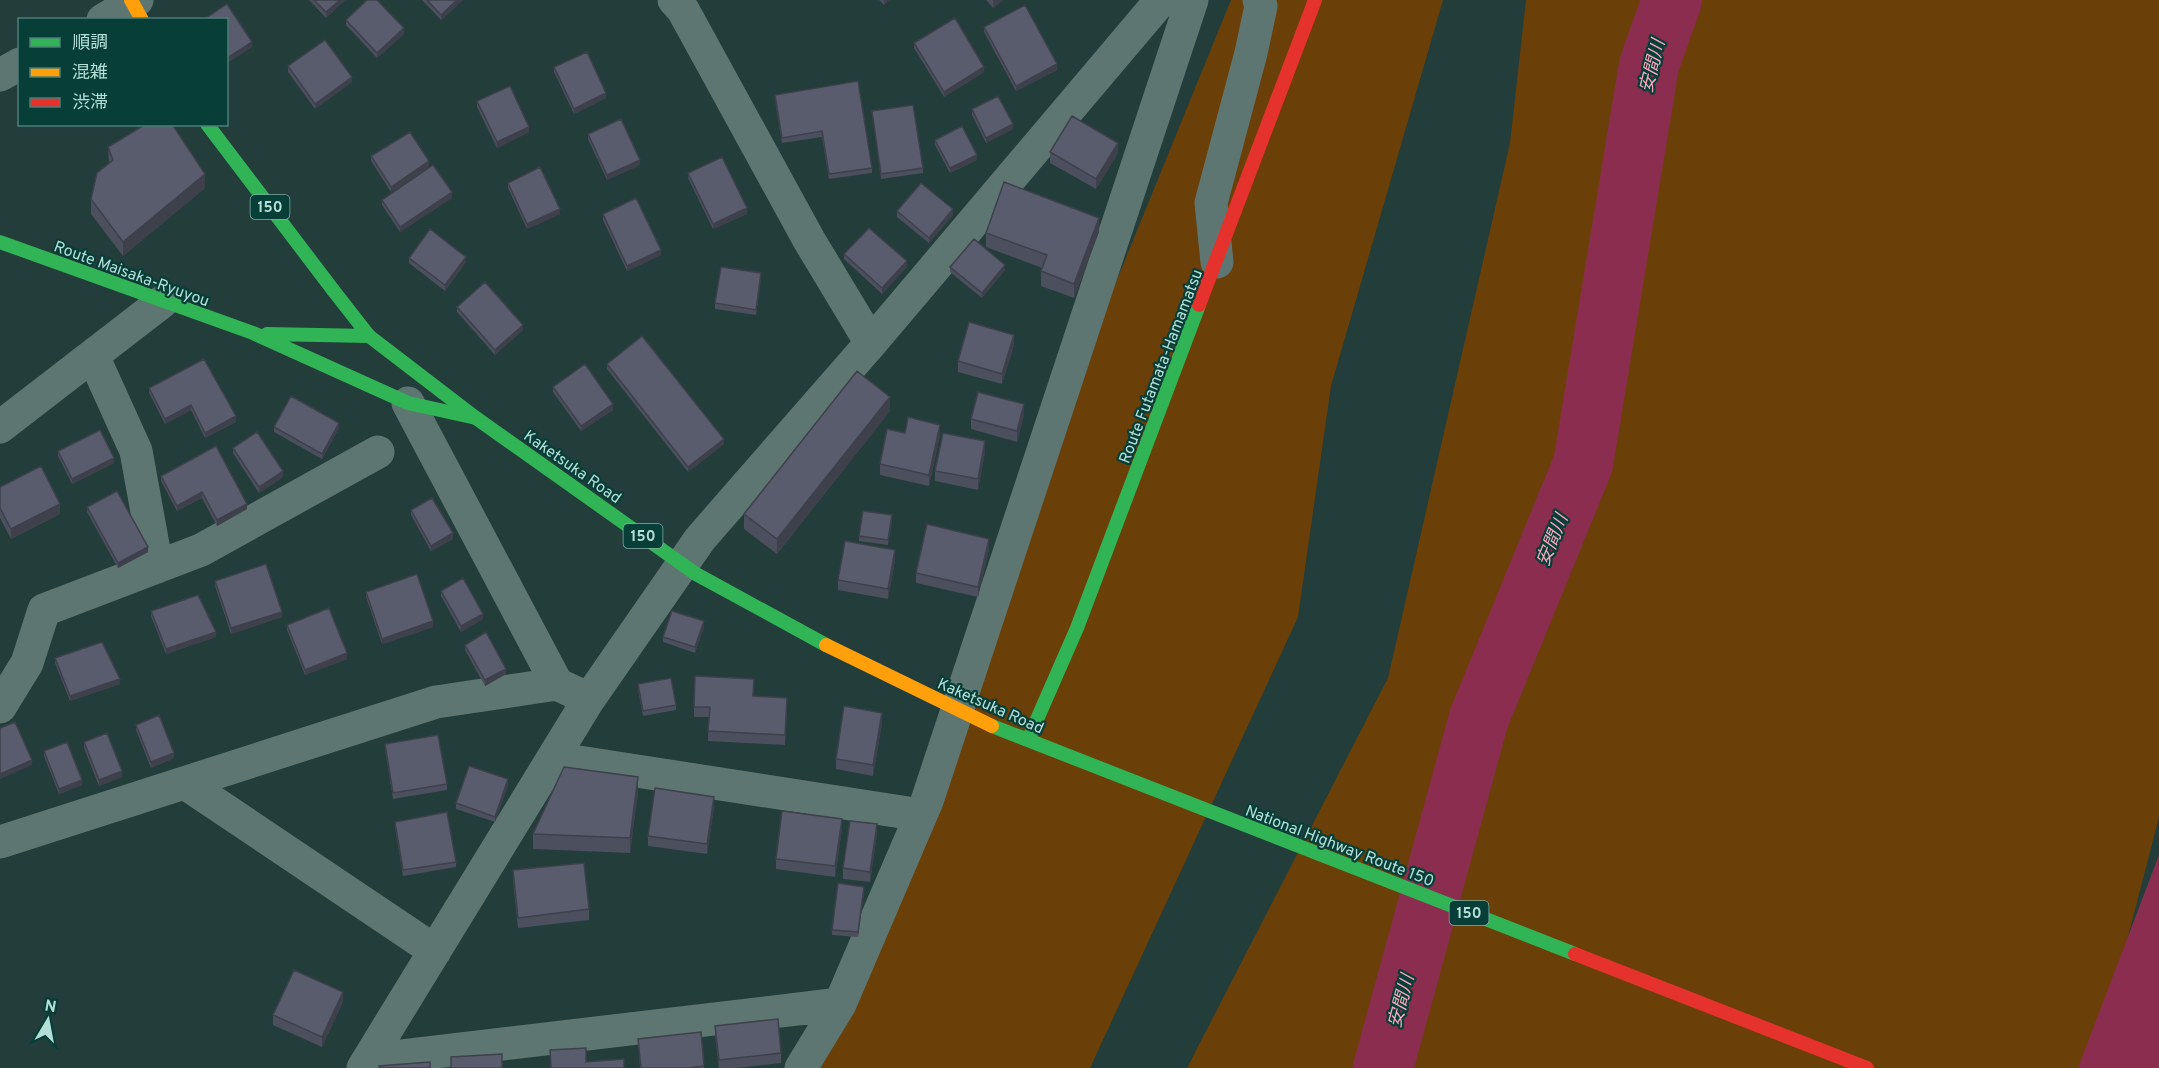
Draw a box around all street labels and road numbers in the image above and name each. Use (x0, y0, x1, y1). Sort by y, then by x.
road number: 150 (250, 195, 290, 219)
street label: Route Maisaka-Ryuyou (51, 237, 212, 312)
street label: Route Futamata-Hamamatsu (1116, 267, 1208, 467)
street label: Kaketsuka Road (519, 427, 625, 509)
road number: 150 (624, 524, 662, 548)
street label: Kaketsuka Road (934, 674, 1047, 739)
street label: National Highway Route 150 (1242, 802, 1437, 892)
road number: 150 (1450, 901, 1488, 925)

